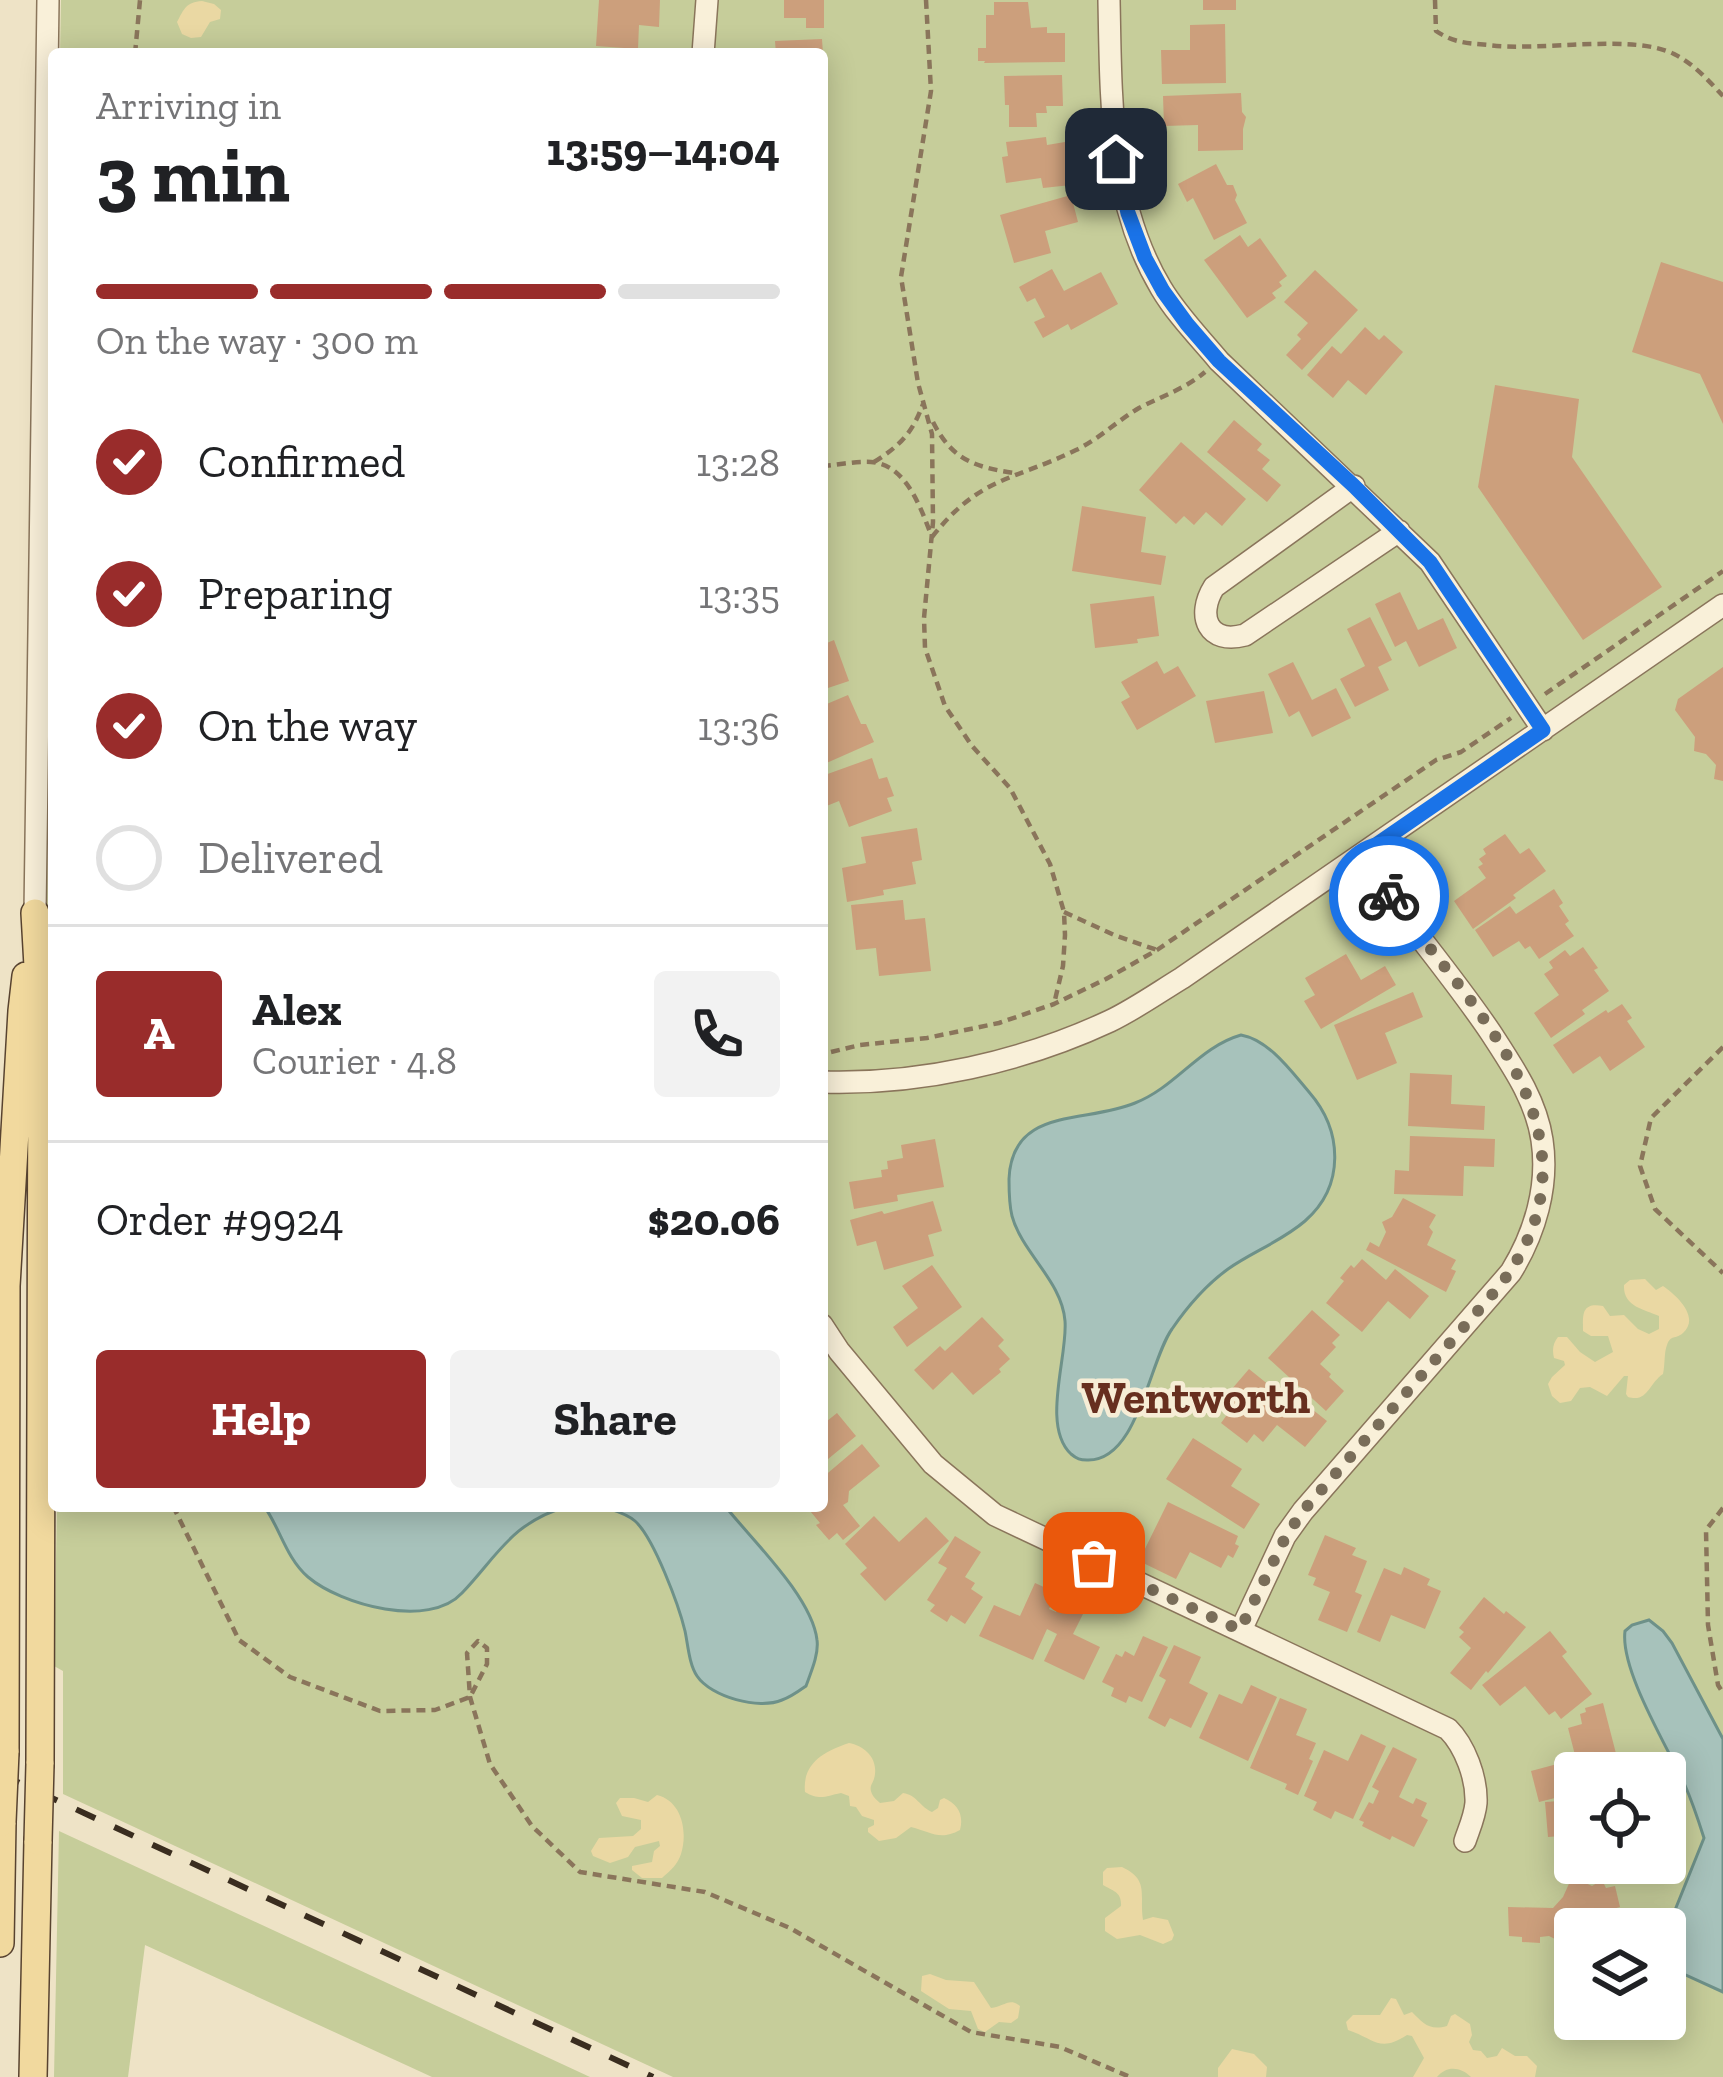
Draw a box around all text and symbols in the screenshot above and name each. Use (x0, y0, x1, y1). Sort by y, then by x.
text: Arriving in (96, 82, 281, 129)
pin (1065, 108, 1167, 210)
text: 13:59–14:04 (546, 123, 780, 177)
icon: home (1083, 126, 1149, 192)
text: 3 min (96, 127, 290, 221)
text: On the way · 300 m (96, 317, 418, 364)
icon: check (96, 429, 162, 495)
text: Confirmed (198, 435, 405, 489)
text: 13:28 (696, 439, 780, 486)
icon: check (96, 561, 162, 627)
text: Preparing (198, 567, 392, 621)
text: 13:35 (698, 571, 780, 618)
icon: check (96, 693, 162, 759)
text: On the way (198, 699, 417, 753)
text: 13:36 (697, 703, 780, 750)
text: Delivered (198, 831, 383, 885)
courier (1329, 836, 1449, 956)
icon: bike (1356, 863, 1422, 929)
button: phone (654, 971, 780, 1097)
text: Alex (252, 983, 342, 1037)
text: A (144, 1007, 174, 1061)
text: Courier · 4.8 (252, 1037, 457, 1084)
text: Order #9924 (96, 1193, 344, 1247)
text: $20.06 (648, 1193, 780, 1247)
button: Help (96, 1350, 426, 1488)
button: Share (450, 1350, 780, 1488)
district label: Wentworth (1082, 1371, 1310, 1425)
pin (1043, 1512, 1145, 1614)
icon: bag (1061, 1530, 1127, 1596)
map controls (1554, 1752, 1686, 2040)
button: locate (1554, 1752, 1686, 1884)
button: layers (1554, 1908, 1686, 2040)

